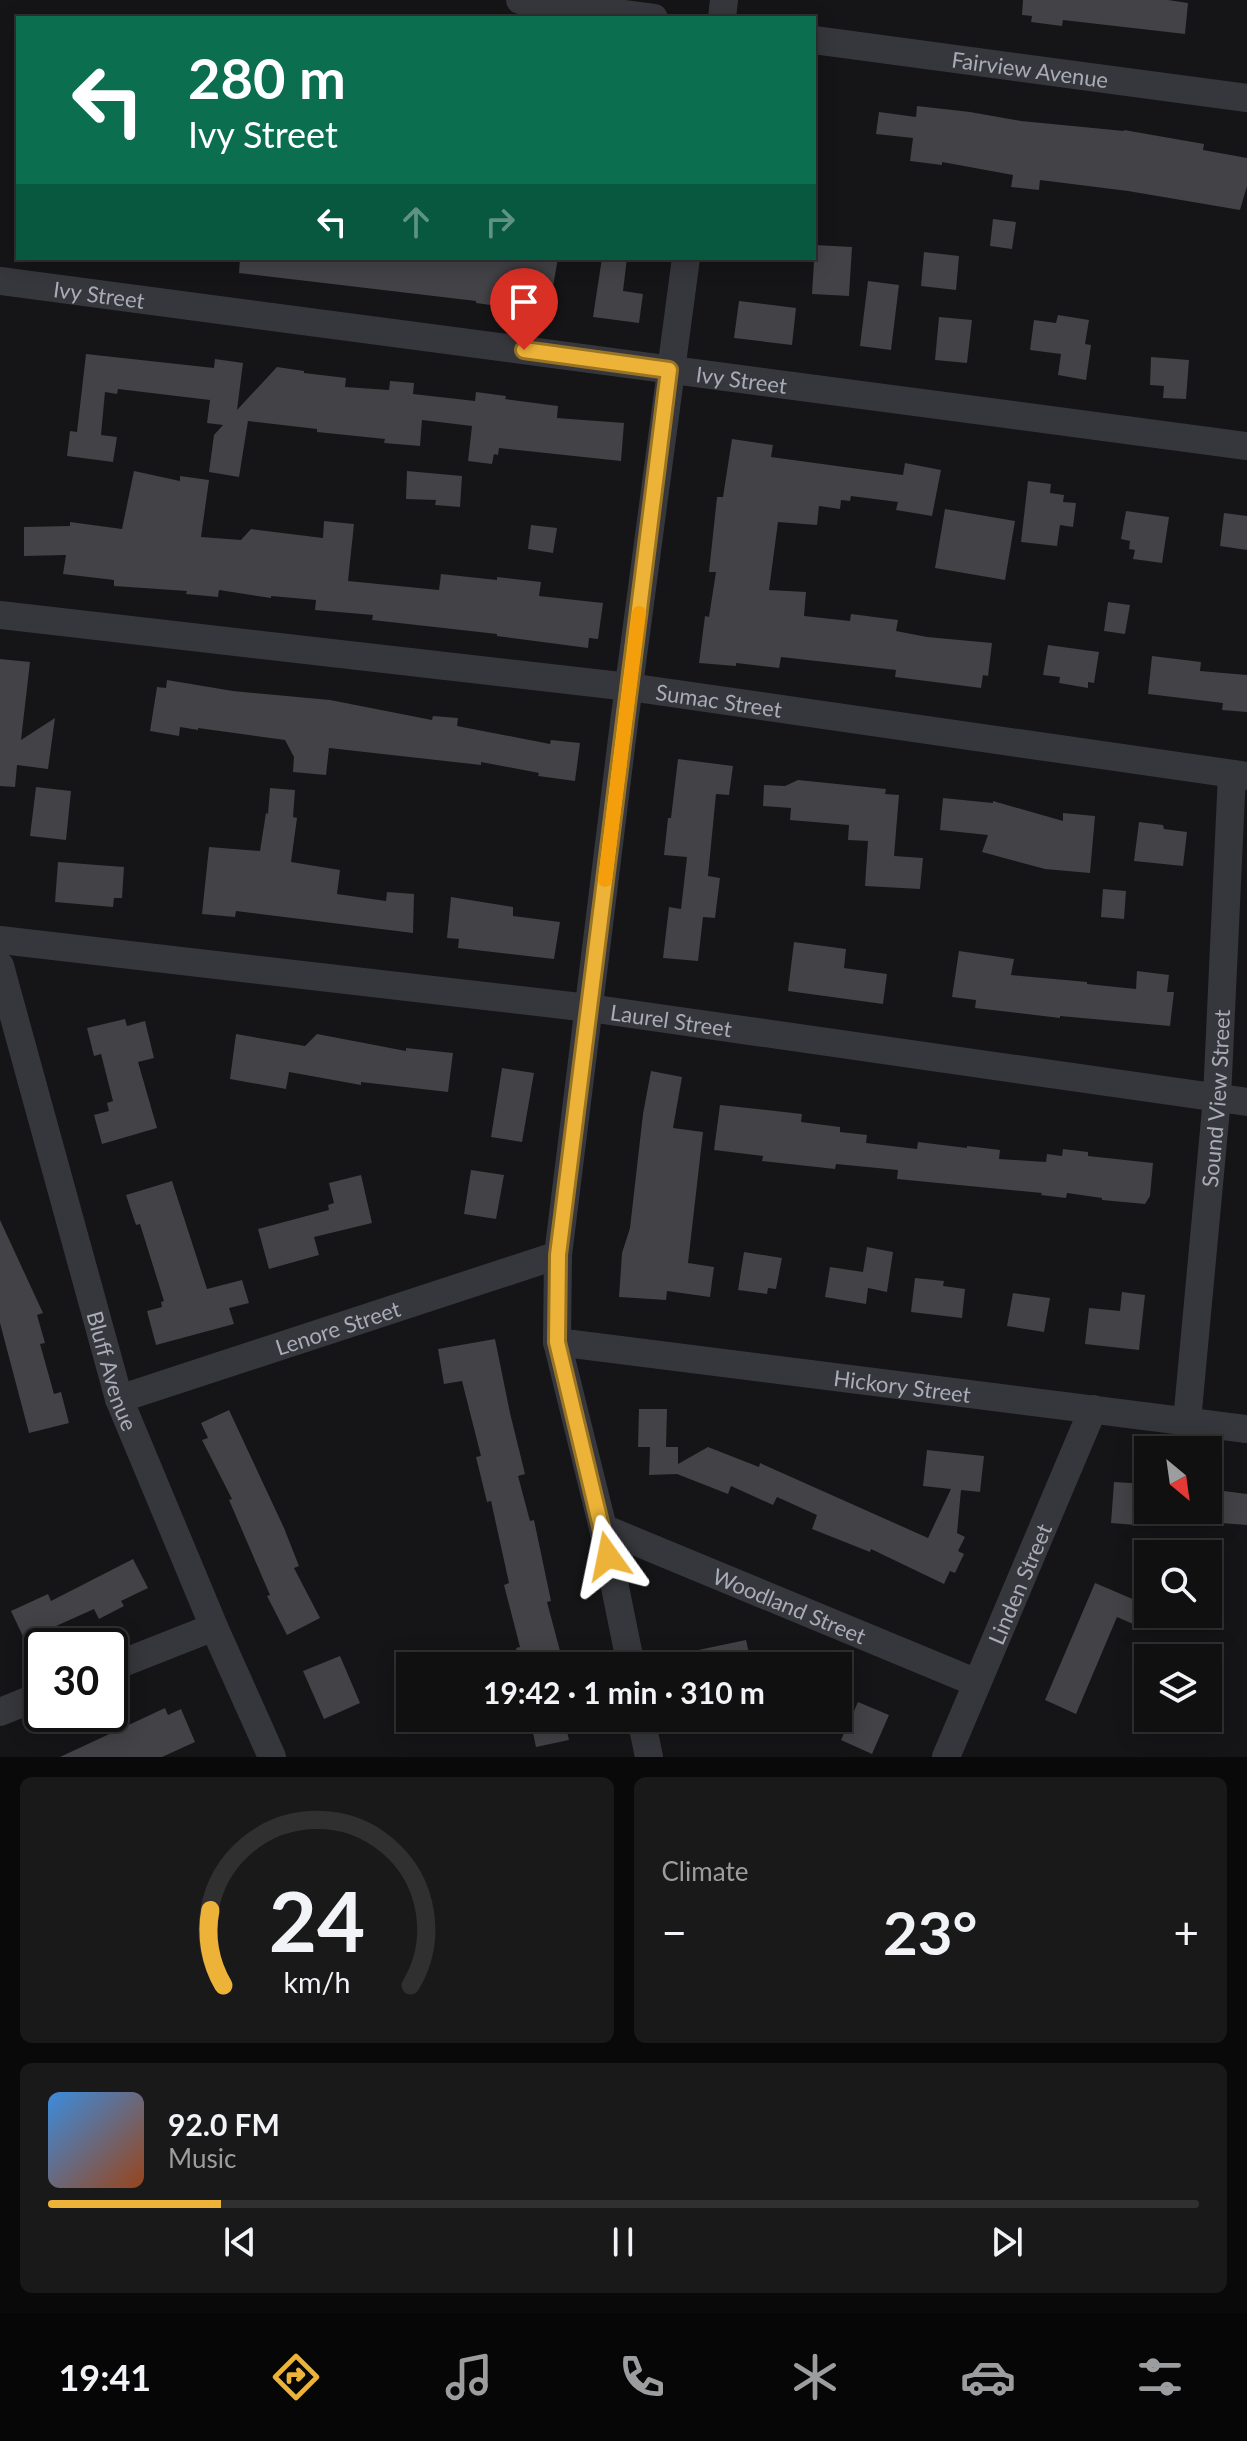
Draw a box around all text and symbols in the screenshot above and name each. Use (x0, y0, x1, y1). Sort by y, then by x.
text: 280 m (188, 44, 346, 111)
street label: Fairview Avenue (950, 45, 1110, 93)
icon: left (56, 48, 160, 152)
text: Ivy Street (188, 112, 338, 156)
icon: left (310, 200, 354, 244)
icon: ahead (394, 200, 438, 244)
icon: right (478, 200, 522, 244)
pin (490, 268, 558, 350)
street label: Ivy Street (52, 275, 146, 314)
icon: arrive (502, 280, 546, 324)
street label: Ivy Street (694, 360, 789, 399)
street label: Sumac Street (654, 678, 784, 722)
street label: Laurel Street (609, 998, 734, 1042)
street label: Sound View Street (1195, 1009, 1235, 1188)
street label: Lenore Street (272, 1294, 403, 1360)
street label: Bluff Avenue (82, 1308, 144, 1434)
street label: Hickory Street (832, 1364, 972, 1408)
north arrow (1134, 1436, 1222, 1524)
map controls (1134, 1436, 1222, 1732)
position arrow (566, 1514, 650, 1598)
street label: Linden Street (982, 1519, 1057, 1648)
button: search (1134, 1540, 1222, 1628)
street label: Woodland Street (709, 1562, 870, 1649)
speed limit sign: 30 (24, 1628, 128, 1732)
button: layers (1134, 1644, 1222, 1732)
text: 19:42 · 1 min · 310 m (483, 1674, 765, 1710)
text: Climate (662, 1855, 748, 1887)
text: 24 (269, 1870, 365, 1970)
text: 23° (883, 1896, 978, 1968)
text: − (662, 1906, 687, 1958)
text: + (1173, 1906, 1199, 1958)
text: km/h (283, 1965, 350, 1999)
text: 92.0 FM (168, 2106, 280, 2142)
text: Music (168, 2142, 236, 2174)
icon: previous (218, 2220, 262, 2264)
icon: pause (601, 2220, 645, 2264)
icon: next (985, 2220, 1029, 2264)
icon: directions (268, 2349, 324, 2405)
icon: music (441, 2349, 497, 2405)
icon: phone (614, 2349, 670, 2405)
icon: climate (787, 2349, 843, 2405)
icon: car (960, 2349, 1016, 2405)
icon: filters (1132, 2349, 1188, 2405)
text: 19:41 (58, 2355, 151, 2399)

